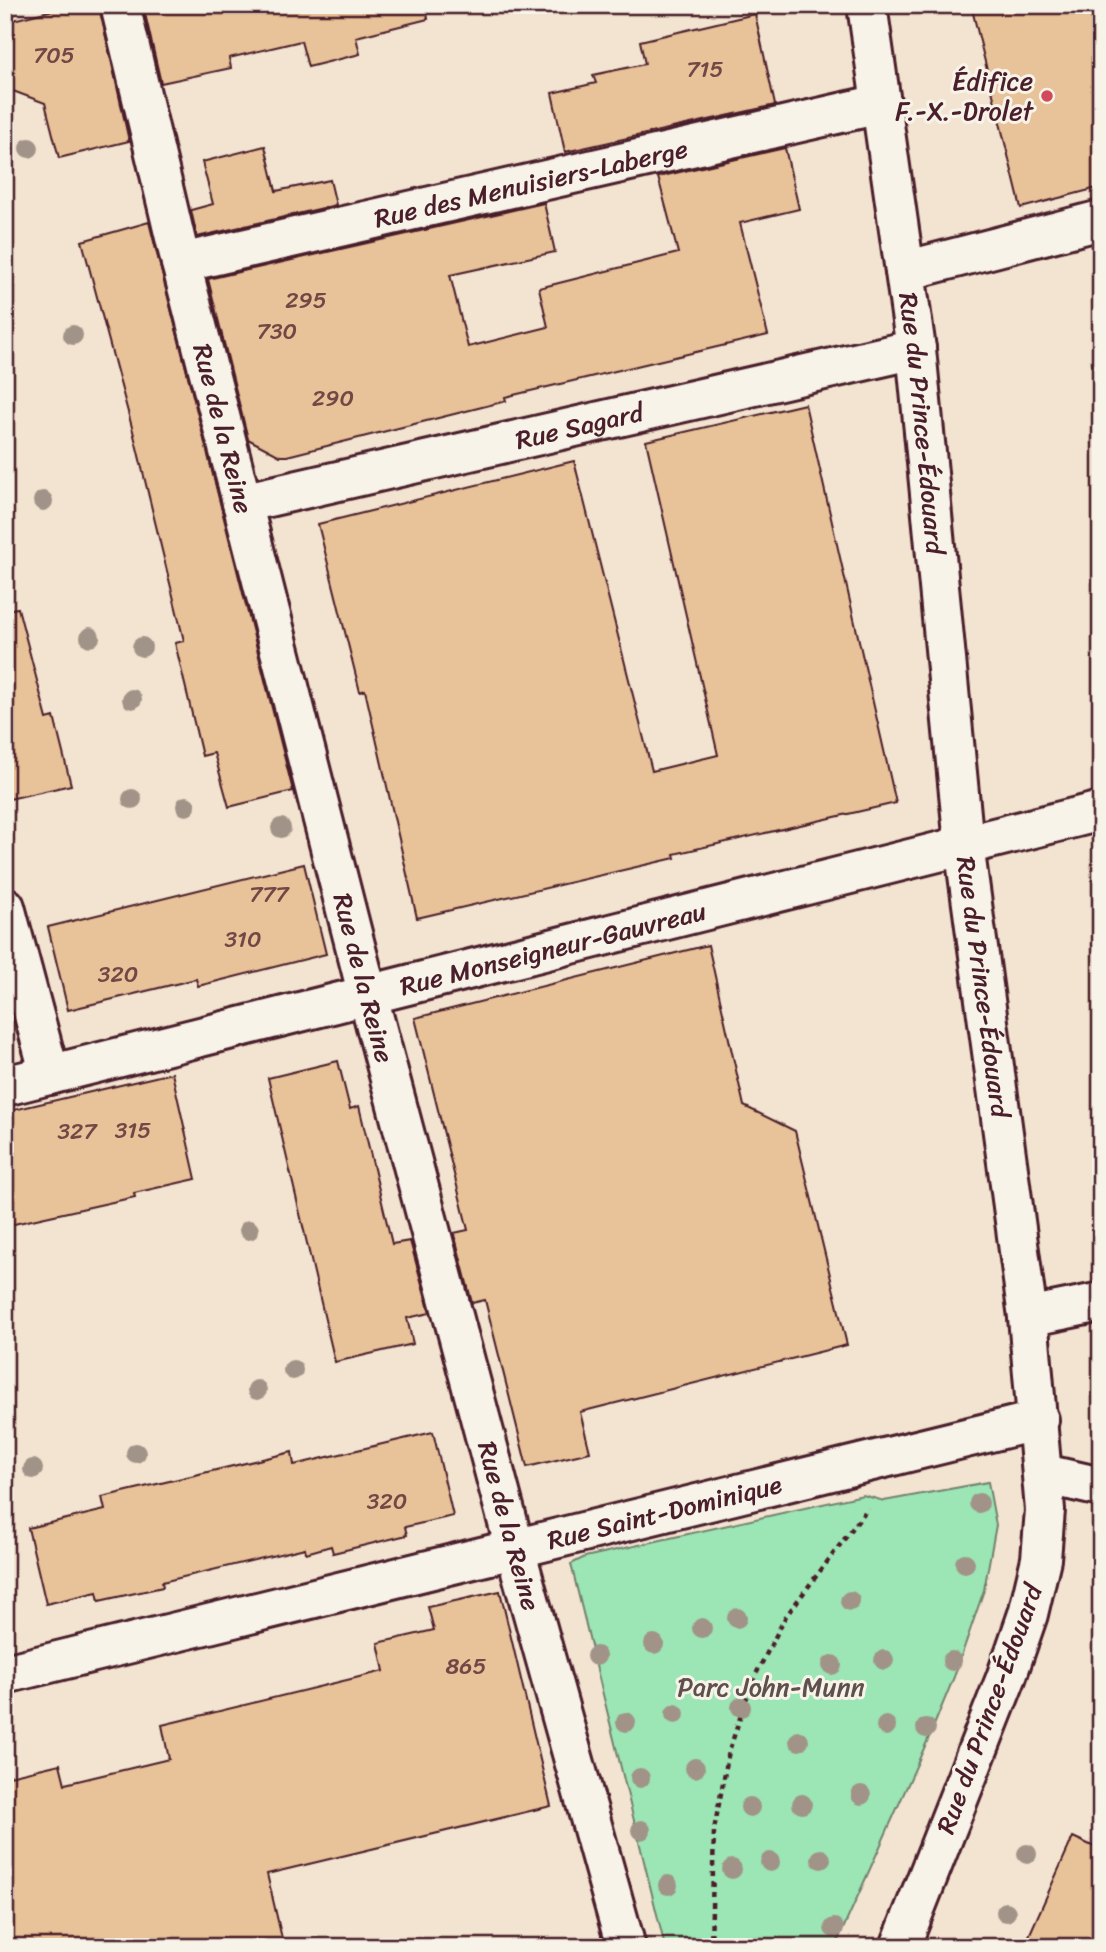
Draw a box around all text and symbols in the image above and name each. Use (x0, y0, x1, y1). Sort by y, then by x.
house number: 705 (33, 35, 75, 76)
house number: 715 (686, 49, 724, 90)
place label: Édifice F.-X.-Drolet (895, 58, 1035, 134)
marker: Édifice F.-X.-Drolet (1039, 88, 1055, 104)
street label: Rue des Menuisiers-Laberge (370, 125, 692, 241)
house number: 295 (285, 280, 327, 321)
street label: Rue du Prince-Édouard (885, 289, 959, 559)
house number: 730 (257, 311, 297, 352)
street label: Rue de la Reine (179, 339, 267, 519)
house number: 290 (312, 378, 354, 419)
street label: Rue Sagard (511, 389, 650, 463)
street label: Rue du Prince-Édouard (943, 854, 1024, 1123)
house number: 777 (249, 874, 291, 915)
street label: Rue de la Reine (320, 888, 408, 1068)
street label: Rue Monseigneur-Gauvreau (395, 888, 711, 1009)
house number: 310 (224, 919, 262, 960)
house number: 320 (98, 954, 138, 995)
house number: 315 (115, 1110, 151, 1151)
house number: 327 (57, 1111, 98, 1152)
street label: Rue de la Reine (464, 1436, 554, 1616)
street label: Rue Saint-Dominique (542, 1461, 787, 1563)
house number: 320 (367, 1481, 407, 1522)
street label: Rue du Prince-Édouard (922, 1576, 1056, 1840)
house number: 865 (446, 1646, 487, 1687)
park label: Parc John-Munn (677, 1664, 865, 1710)

